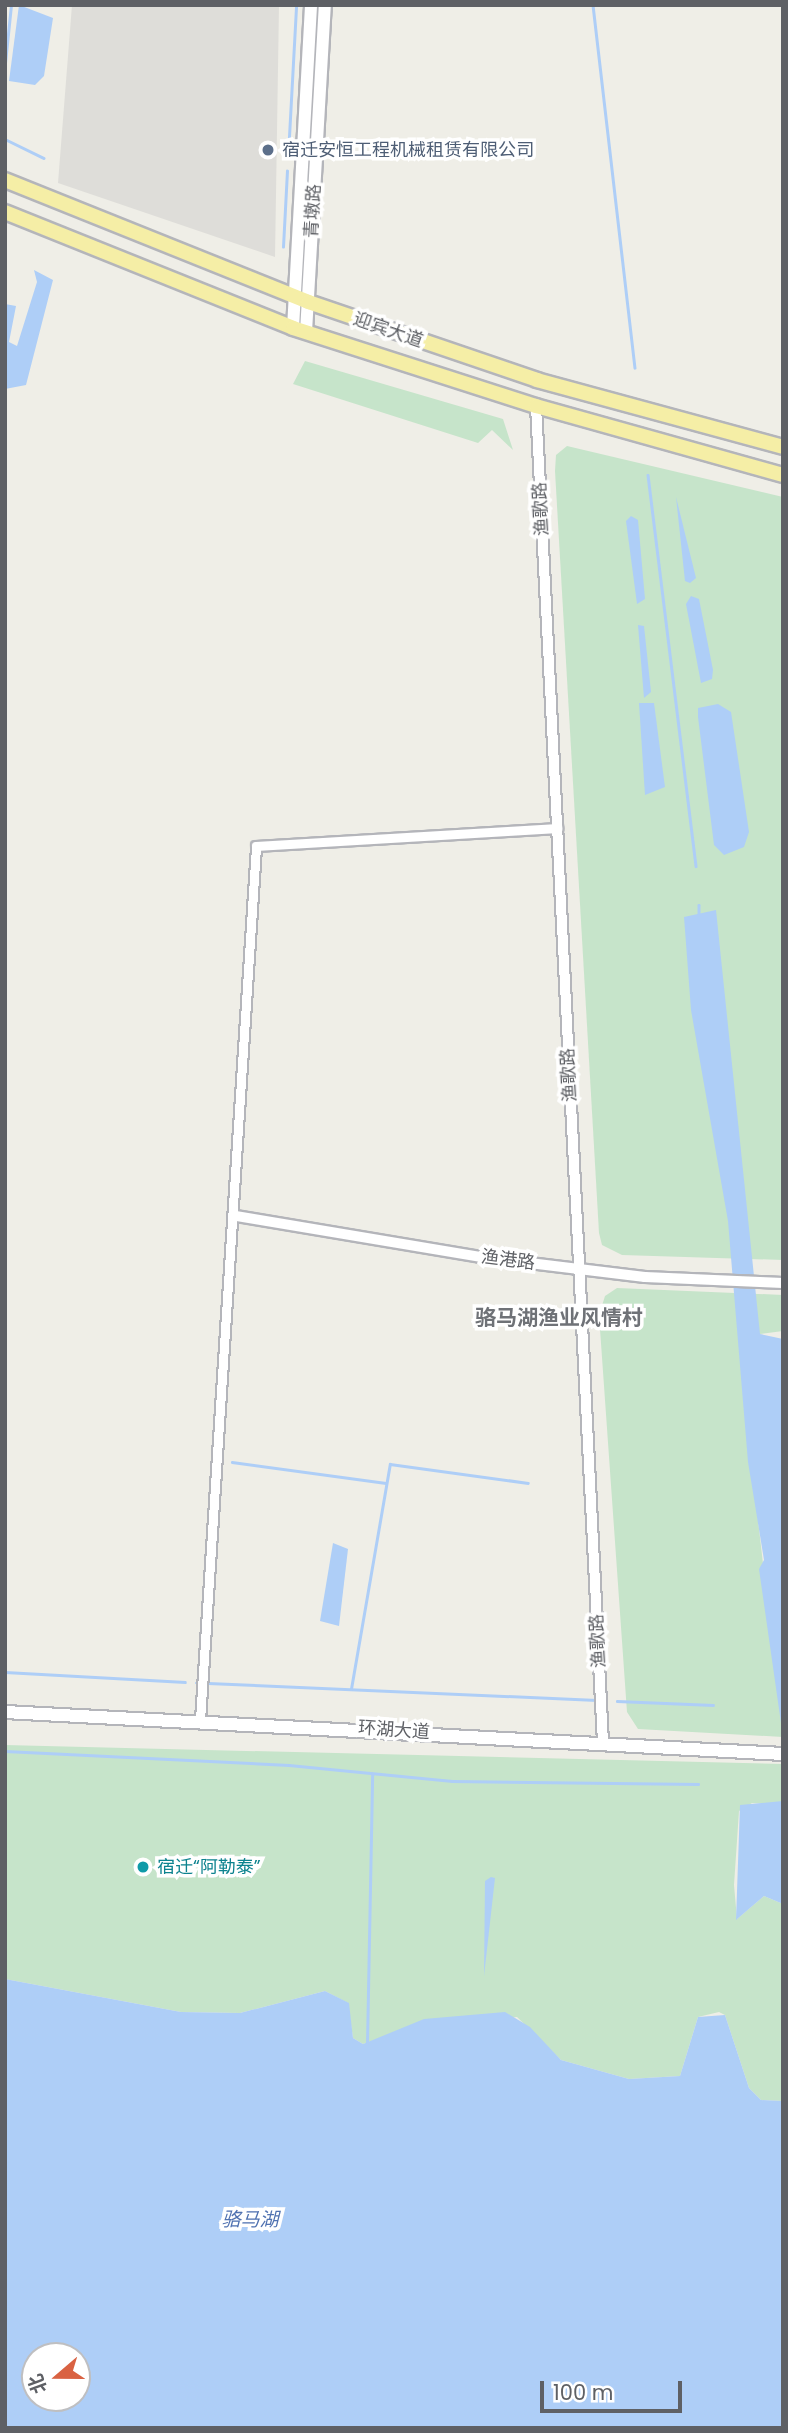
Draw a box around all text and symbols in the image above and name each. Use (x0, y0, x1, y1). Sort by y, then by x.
place label: 宿迁安恒工程机械租赁有限公司 (282, 139, 534, 161)
marker: 宿迁安恒工程机械租赁有限公司 (260, 142, 276, 158)
street label: 青墩路 (301, 183, 325, 239)
street label: 迎宾大道 (350, 308, 426, 352)
street label: 渔歌路 (529, 481, 553, 537)
street label: 渔歌路 (557, 1047, 581, 1103)
street label: 渔港路 (480, 1246, 536, 1274)
district label: 骆马湖渔业风情村 (475, 1305, 643, 1331)
street label: 渔歌路 (586, 1613, 610, 1669)
street label: 环湖大道 (357, 1717, 431, 1743)
place label: 宿迁“阿勒泰” (157, 1856, 261, 1878)
marker: 宿迁“阿勒泰” (135, 1859, 151, 1875)
water label: 骆马湖 (222, 2209, 278, 2231)
north arrow (21, 2342, 91, 2412)
scale bar (543, 2366, 685, 2410)
text: 北 (22, 2370, 54, 2397)
text: 100 m (553, 2378, 613, 2407)

